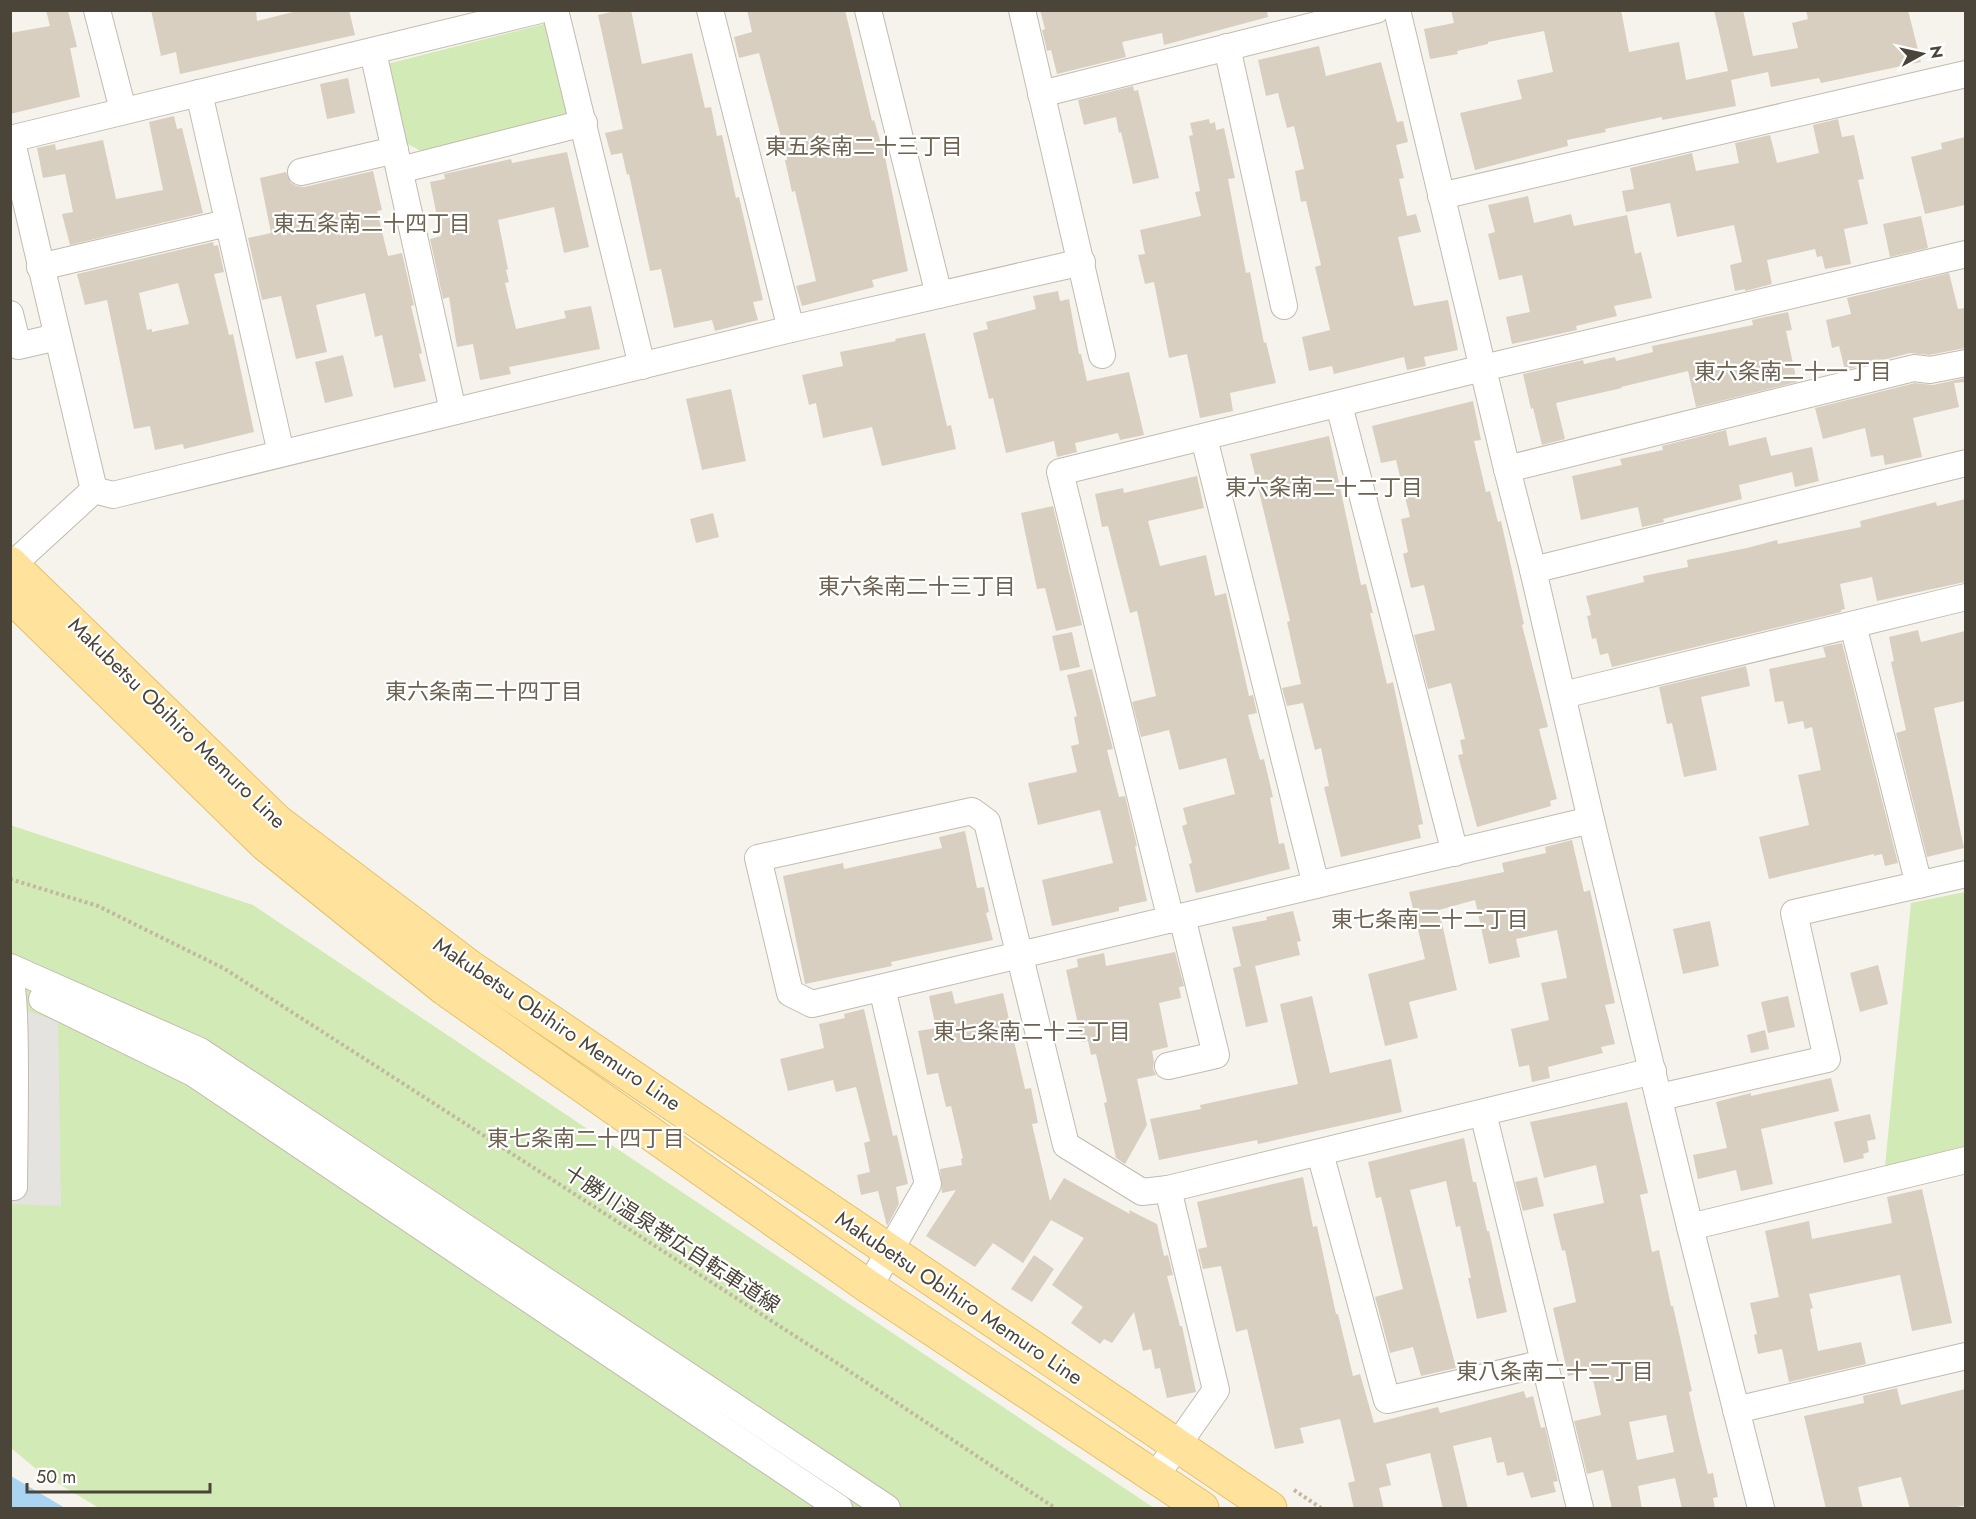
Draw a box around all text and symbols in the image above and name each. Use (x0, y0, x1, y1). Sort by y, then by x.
north arrow (1892, 24, 1952, 84)
text: N (1924, 44, 1949, 60)
district label: 東五条南二十三丁目 (765, 130, 963, 162)
district label: 東五条南二十四丁目 (273, 207, 471, 239)
district label: 東六条南二十一丁目 (1694, 355, 1892, 387)
district label: 東六条南二十二丁目 (1225, 471, 1423, 503)
district label: 東六条南二十三丁目 (818, 570, 1016, 602)
street label: Makubetsu Obihiro Memuro Line (61, 611, 293, 836)
district label: 東六条南二十四丁目 (385, 675, 583, 707)
district label: 東七条南二十二丁目 (1331, 903, 1529, 935)
street label: Makubetsu Obihiro Memuro Line (427, 930, 687, 1118)
district label: 東七条南二十三丁目 (933, 1015, 1131, 1047)
district label: 東七条南二十四丁目 (487, 1122, 685, 1154)
street label: 十勝川温泉帯広自転車道線 (558, 1158, 786, 1320)
street label: Makubetsu Obihiro Memuro Line (829, 1204, 1089, 1392)
district label: 東八条南二十二丁目 (1456, 1355, 1654, 1387)
scale bar (27, 1456, 210, 1494)
text: 50 m (36, 1464, 76, 1490)

